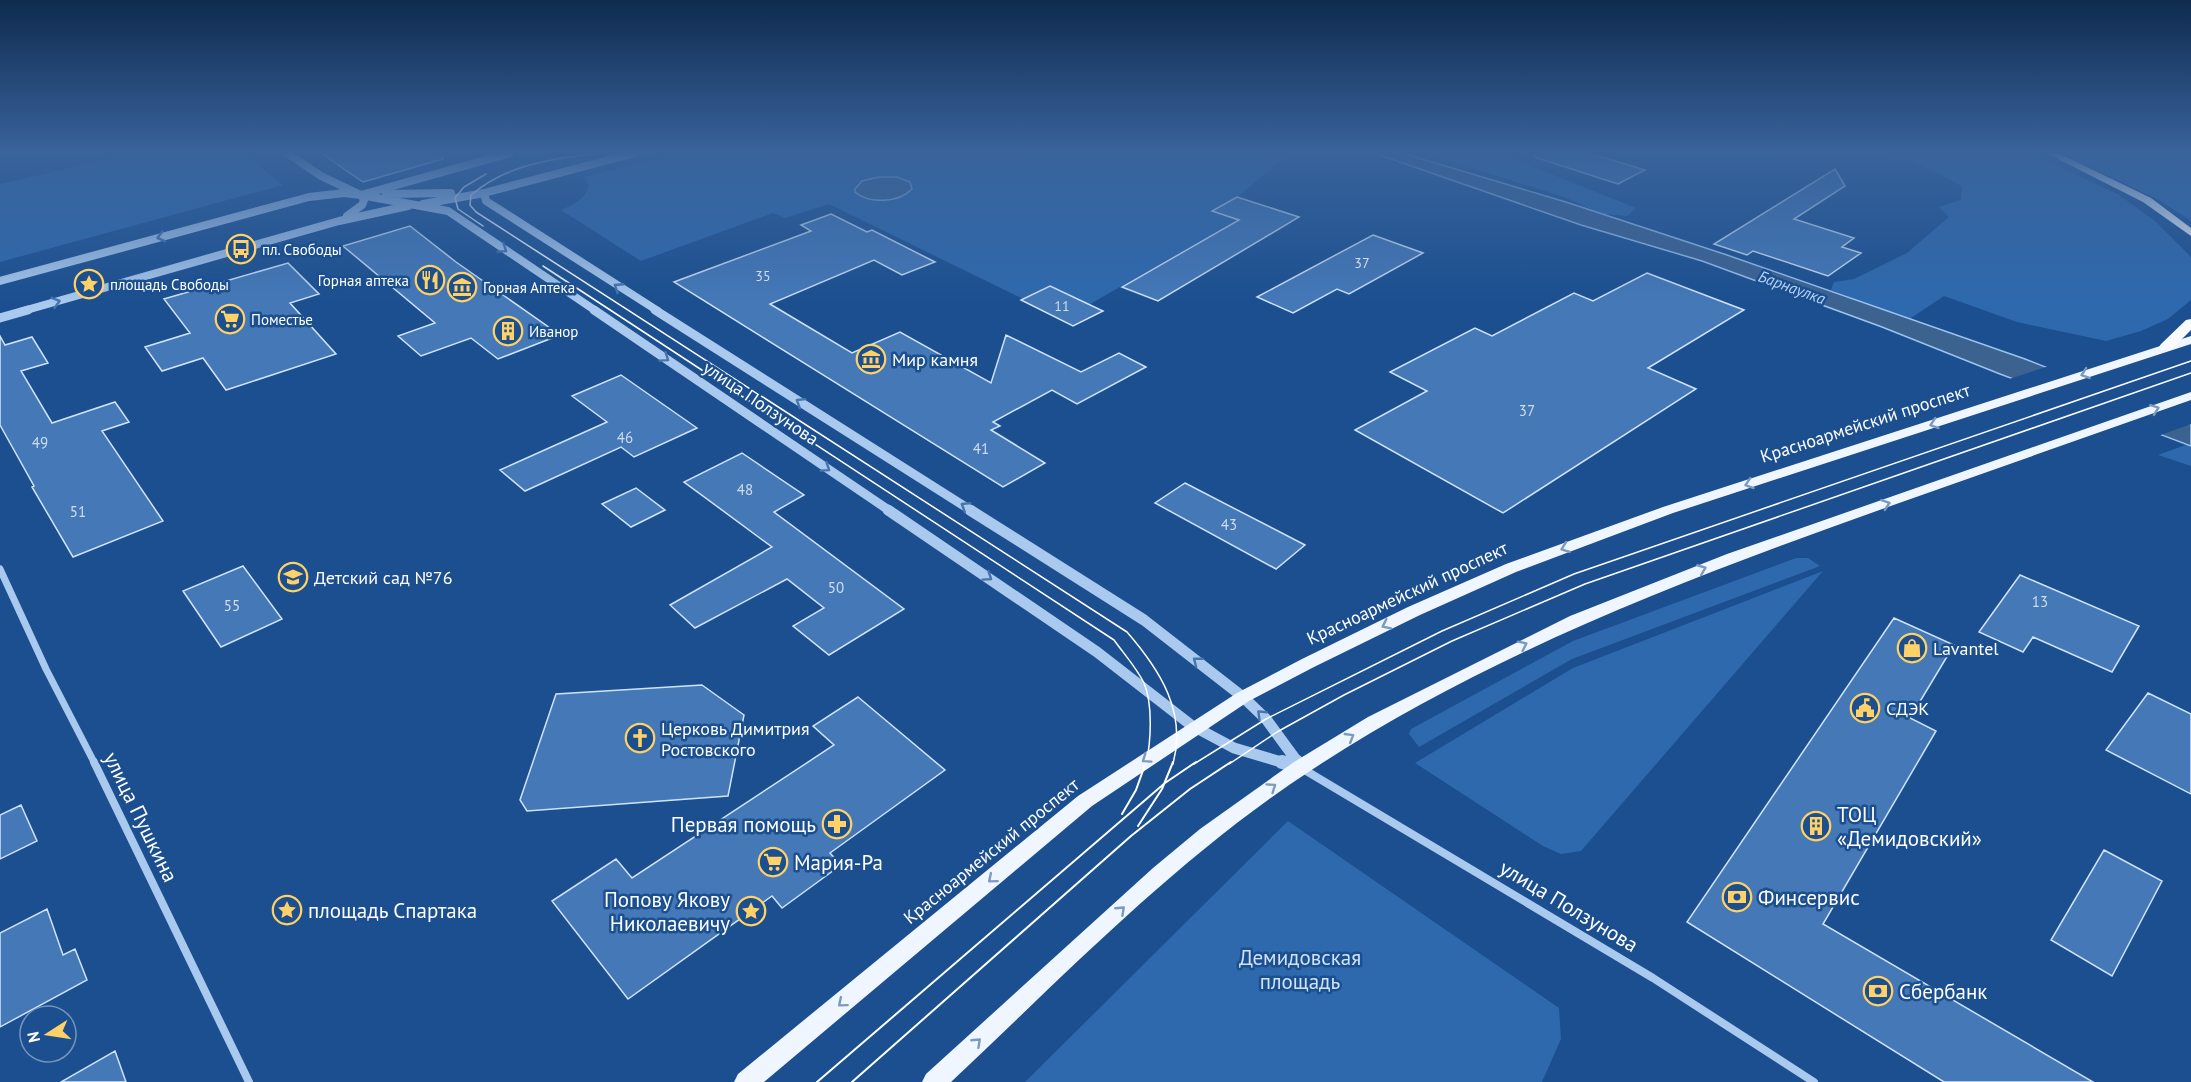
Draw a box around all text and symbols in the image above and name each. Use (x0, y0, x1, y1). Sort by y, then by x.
one-way arrow (157, 230, 167, 242)
bus stop icon: пл. Свободы (225, 233, 257, 265)
place label: пл. Свободы (262, 240, 342, 259)
one-way arrow (497, 242, 507, 254)
house number: 37 (1354, 254, 1370, 272)
restaurant icon: Горная аптека (414, 264, 446, 296)
water label: Барнаулка (1756, 266, 1828, 308)
house number: 35 (755, 267, 771, 285)
place icon: площадь Свободы (73, 268, 105, 300)
place label: Горная аптека (318, 271, 409, 290)
museum icon: Горная Аптека (446, 271, 478, 303)
place label: площадь Свободы (110, 275, 229, 294)
place label: Горная Аптека (483, 278, 575, 297)
one-way arrow (613, 283, 624, 294)
one-way arrow (51, 296, 61, 309)
house number: 11 (1054, 297, 1070, 315)
supermarket icon: Поместье (214, 303, 246, 335)
place label: Поместье (251, 310, 313, 329)
building icon: Иванор (492, 315, 524, 347)
place label: Иванор (529, 322, 578, 341)
museum icon: Мир камня (855, 343, 887, 375)
place label: Мир камня (892, 348, 978, 371)
one-way arrow (658, 351, 669, 362)
street label: улица Ползунова (699, 356, 823, 450)
one-way arrow (2080, 367, 2091, 379)
street label: Красноармейский проспект (1757, 378, 1974, 468)
one-way arrow (796, 398, 806, 410)
house number: 37 (1519, 401, 1535, 420)
one-way arrow (2149, 404, 2160, 417)
one-way arrow (1929, 417, 1940, 429)
house number: 46 (617, 428, 633, 447)
house number: 49 (32, 433, 48, 452)
house number: 41 (973, 439, 989, 458)
one-way arrow (819, 461, 830, 472)
one-way arrow (1744, 477, 1755, 489)
house number: 48 (737, 480, 753, 499)
one-way arrow (1880, 498, 1891, 511)
house number: 51 (70, 502, 86, 521)
one-way arrow (961, 502, 971, 514)
house number: 43 (1221, 515, 1237, 534)
street label: Красноармейский проспект (1303, 536, 1512, 650)
one-way arrow (1560, 541, 1570, 554)
school or university icon: Детский сад №76 (277, 561, 309, 593)
one-way arrow (1696, 564, 1707, 576)
place label: Детский сад №76 (314, 566, 452, 589)
one-way arrow (981, 570, 992, 581)
house number: 50 (828, 578, 844, 597)
house number: 13 (2032, 592, 2048, 611)
house number: 55 (224, 596, 240, 615)
one-way arrow (1381, 618, 1392, 630)
shop icon: Lavantel (1896, 632, 1928, 664)
place label: Lavantel (1933, 637, 1999, 660)
one-way arrow (1516, 641, 1527, 653)
one-way arrow (1193, 657, 1204, 668)
public building icon: СДЭК (1849, 692, 1881, 724)
place label: СДЭК (1886, 697, 1929, 720)
one-way arrow (1257, 710, 1267, 721)
place label: Церковь Димитрия Ростовского (661, 717, 810, 761)
church icon: Церковь Димитрия Ростовского (624, 722, 656, 754)
one-way arrow (1344, 732, 1354, 744)
street label: улица Пушкина (98, 748, 184, 886)
one-way arrow (1142, 752, 1153, 763)
street label: Красноармейский проспект (899, 773, 1084, 929)
one-way arrow (1265, 783, 1276, 794)
place label: ТОЦ «Демидовский» (1837, 801, 1982, 852)
pharmacy icon: Первая помощь (821, 808, 853, 840)
building icon: ТОЦ «Демидовский» (1800, 810, 1832, 842)
place label: Первая помощь (671, 811, 816, 838)
supermarket icon: Мария-Ра (757, 846, 789, 878)
place label: Мария-Ра (794, 849, 883, 876)
street label: улица Ползунова (1495, 854, 1643, 958)
one-way arrow (988, 872, 999, 883)
bank icon: Финсервис (1721, 881, 1753, 913)
place label: Финсервис (1758, 884, 1860, 911)
place label: Попову Якову Николаевичу (604, 886, 730, 937)
place icon: площадь Спартака (271, 894, 303, 926)
place icon: Попову Якову Николаевичу (735, 895, 767, 927)
place label: площадь Спартака (308, 897, 477, 924)
one-way arrow (1114, 906, 1124, 917)
park label: Демидовская площадь (1239, 944, 1361, 995)
bank icon: Сбербанк (1862, 975, 1894, 1007)
place label: Сбербанк (1899, 978, 1987, 1005)
one-way arrow (838, 996, 849, 1007)
north arrow (18, 1004, 78, 1064)
text: N (22, 1030, 44, 1044)
one-way arrow (971, 1038, 981, 1049)

